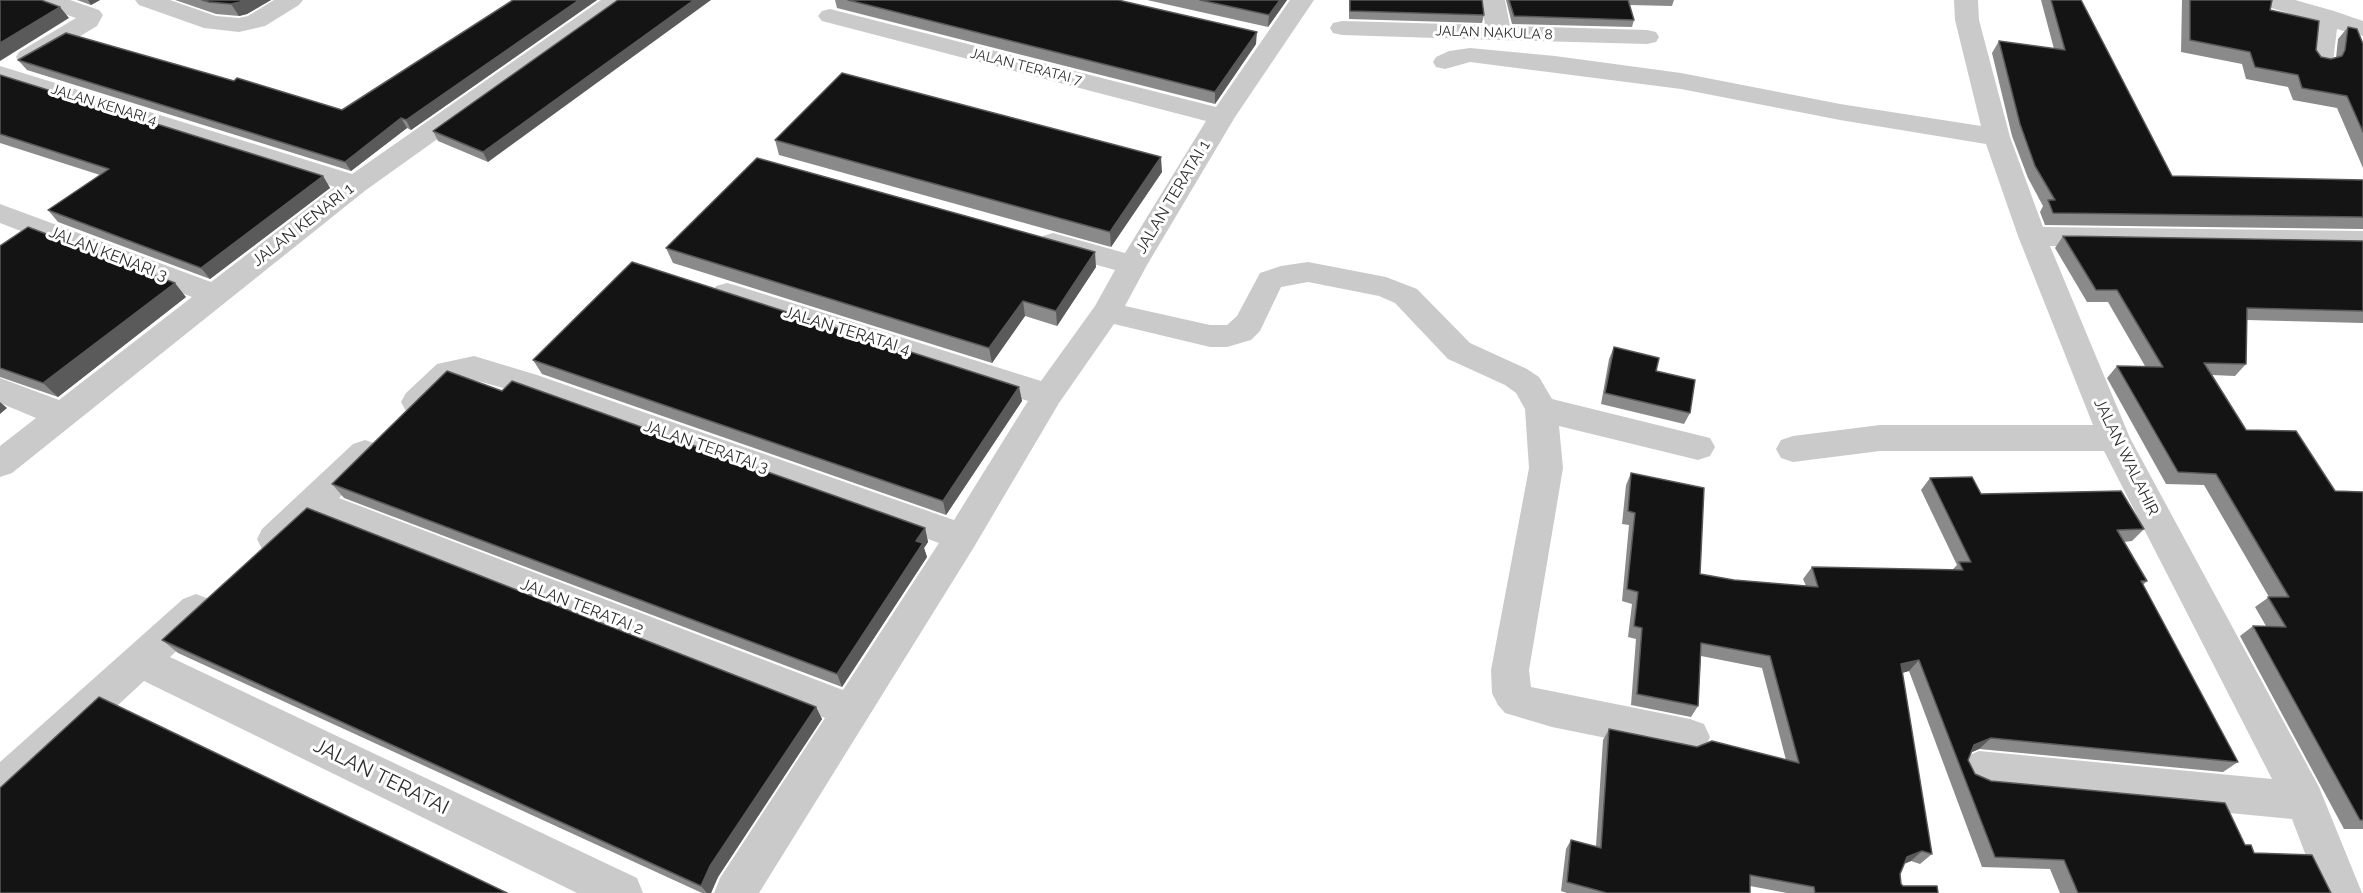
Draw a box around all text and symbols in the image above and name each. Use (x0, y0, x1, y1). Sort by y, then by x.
street label: JALAN NAKULA 8 (1435, 23, 1553, 43)
street label: JALAN TERATAI 7 (969, 45, 1083, 89)
street label: JALAN KENARI 4 (49, 81, 159, 129)
street label: JALAN TERATAI 1 (1132, 137, 1214, 257)
street label: JALAN KENARI 1 (248, 179, 358, 271)
street label: JALAN KENARI 3 (46, 223, 170, 285)
street label: JALAN TERATAI 4 (782, 303, 912, 359)
street label: JALAN WALAHIR (2089, 395, 2163, 519)
street label: JALAN TERATAI 3 (641, 417, 771, 477)
street label: JALAN TERATAI 2 (518, 575, 646, 639)
street label: JALAN TERATAI (310, 734, 452, 820)

